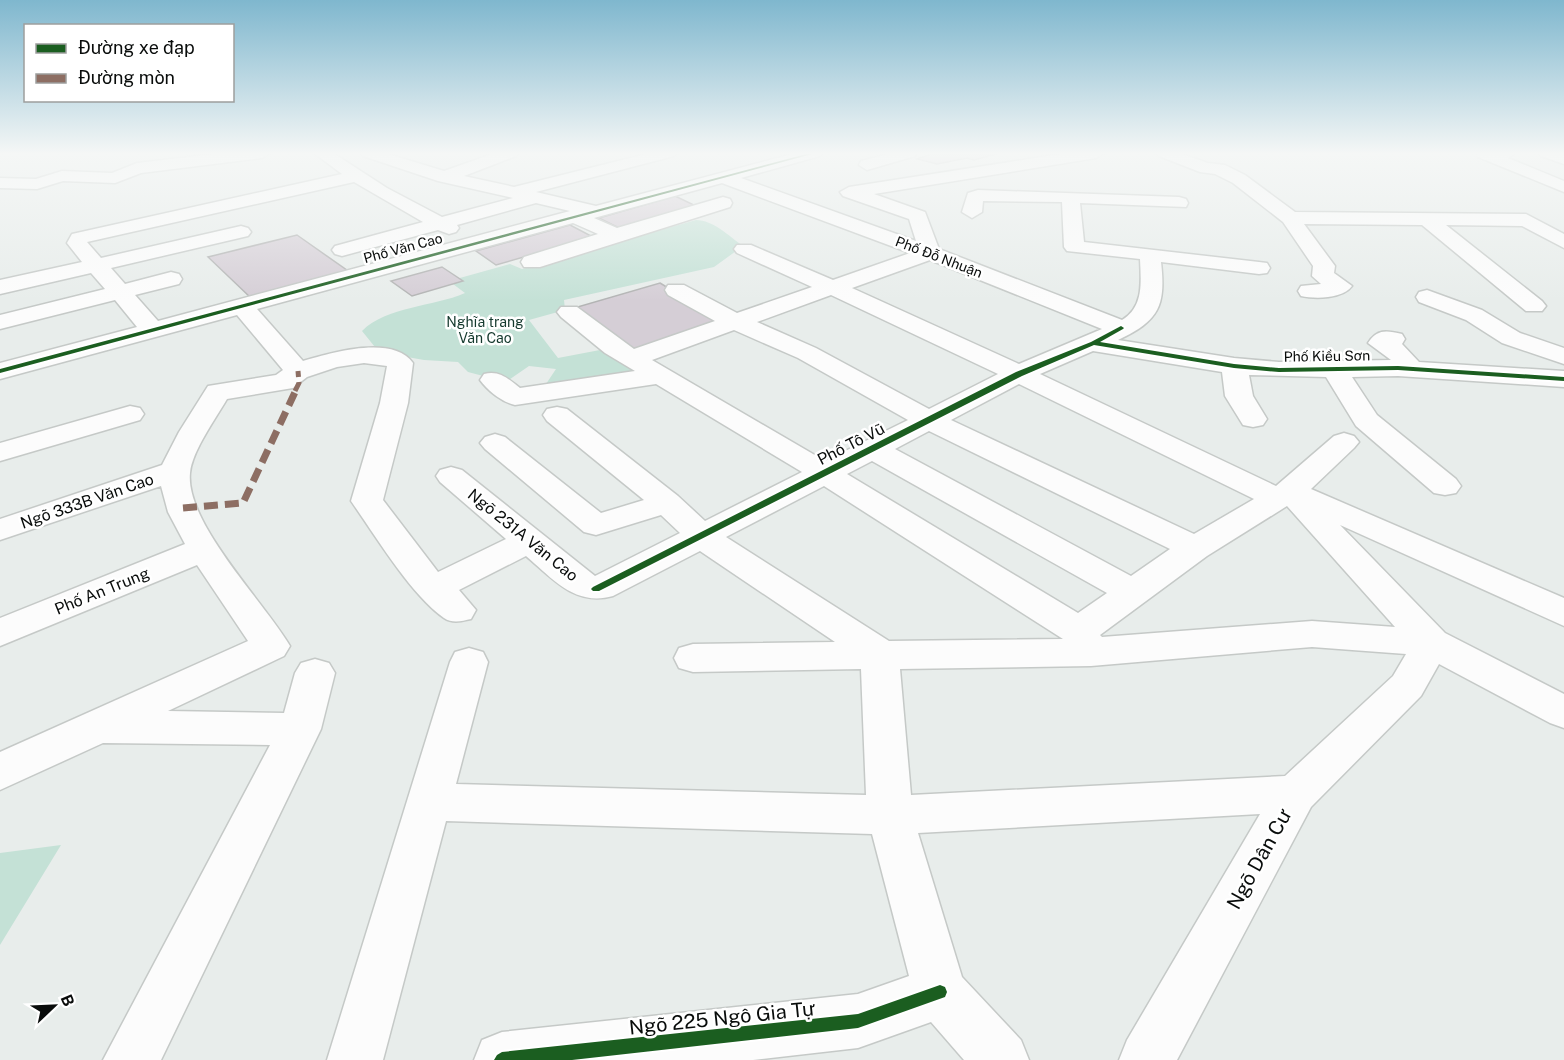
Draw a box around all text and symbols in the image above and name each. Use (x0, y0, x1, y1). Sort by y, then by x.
legend (24, 24, 234, 102)
text: Đường xe đạp (78, 37, 195, 58)
text: Đường mòn (78, 67, 175, 88)
street label: Phố Văn Cao (362, 230, 444, 266)
street label: Phố Đỗ Nhuận (893, 233, 985, 281)
park label: Nghĩa trang Văn Cao (446, 314, 524, 346)
street label: Phố Kiều Sơn (1284, 347, 1370, 365)
street label: Phố Tô Vũ (814, 419, 888, 469)
street label: Ngõ 333B Văn Cao (18, 469, 156, 533)
street label: Ngõ 231A Văn Cao (464, 485, 582, 585)
street label: Phố An Trung (52, 563, 152, 619)
street label: Ngõ Dân Cư (1222, 805, 1296, 913)
north arrow (24, 976, 84, 1036)
text: B (56, 992, 78, 1009)
street label: Ngõ 225 Ngô Gia Tự (628, 996, 816, 1040)

